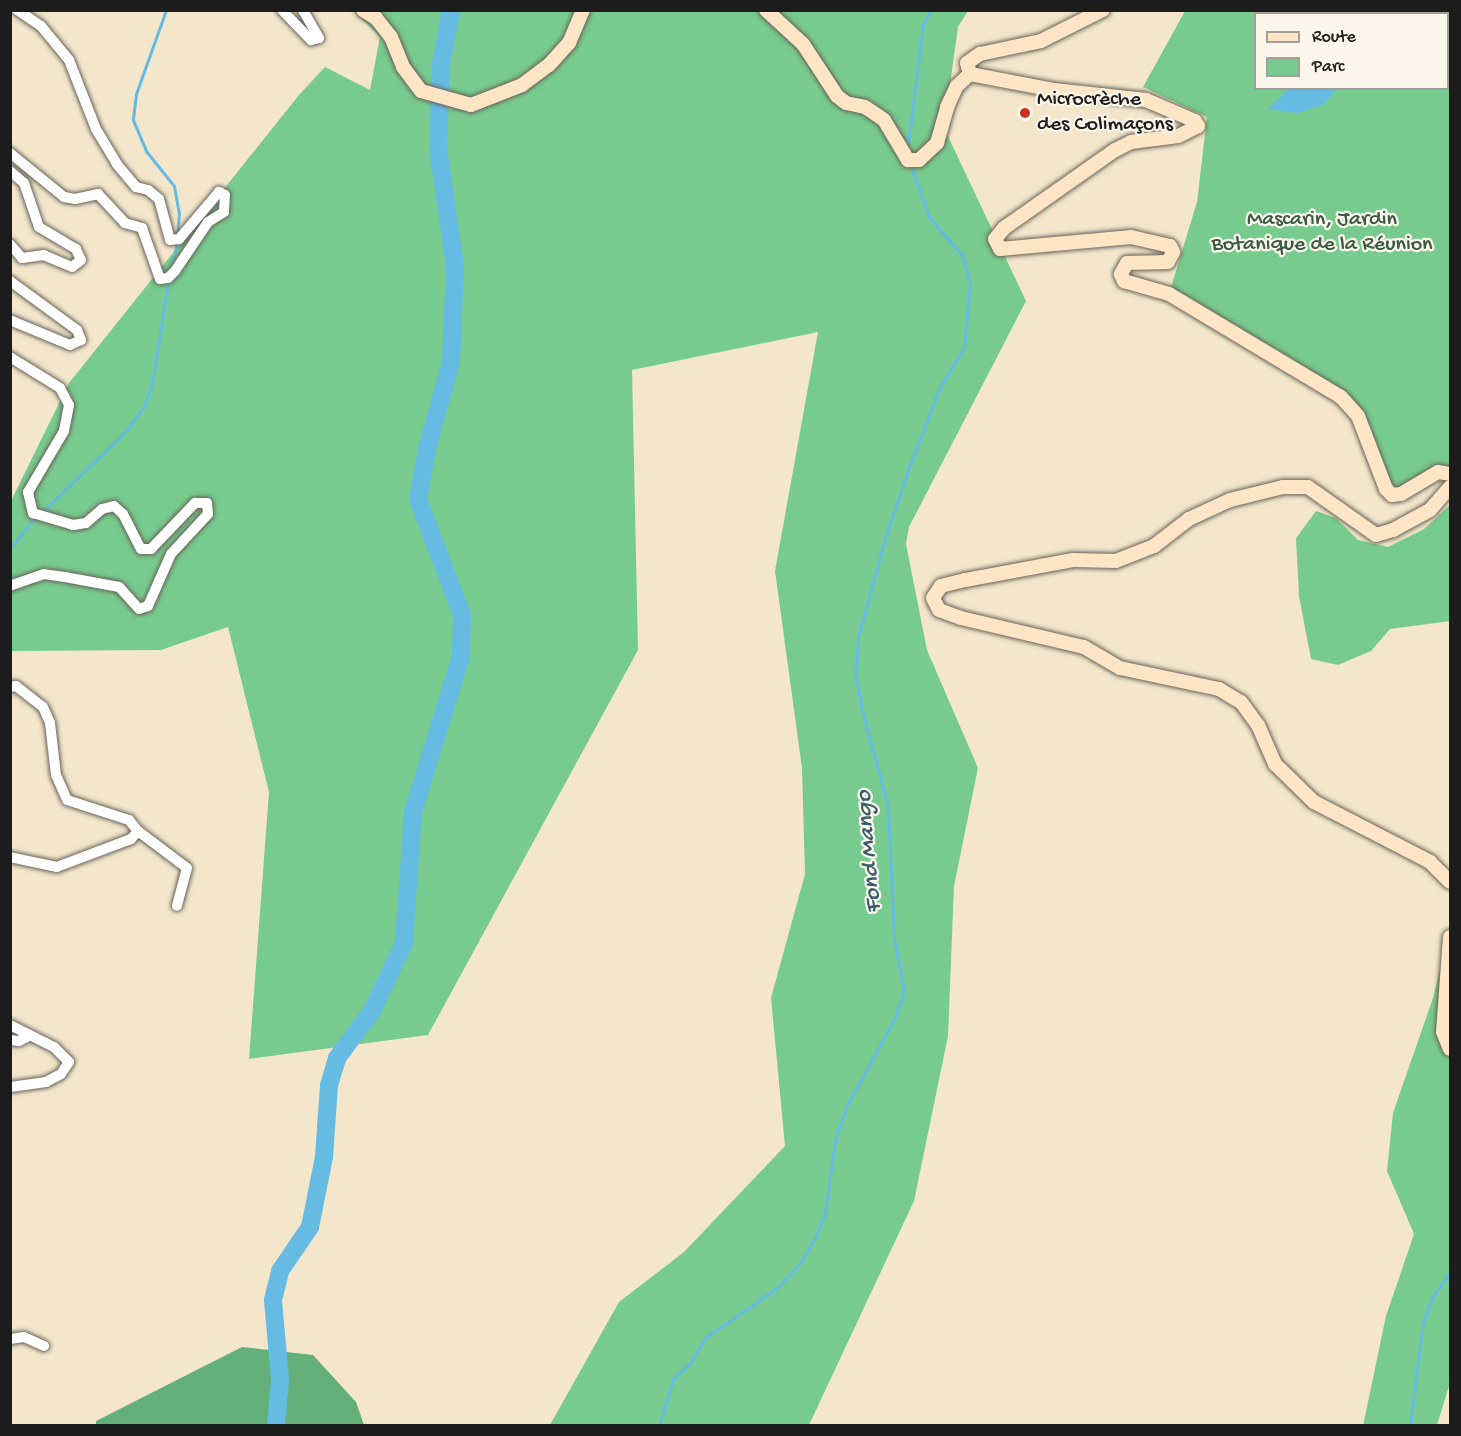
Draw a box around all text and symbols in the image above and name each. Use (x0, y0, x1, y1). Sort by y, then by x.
legend (1254, 12, 1449, 90)
text: Route (1312, 27, 1356, 48)
text: Parc (1312, 57, 1344, 78)
place label: Microcrèche des Colimaçons (1037, 87, 1173, 138)
marker: Microcrèche des Colimaçons (1018, 106, 1032, 120)
park label: Mascarin, Jardin Botanique de la Réunion (1211, 207, 1433, 258)
water label: Fond Mango (850, 789, 890, 915)

